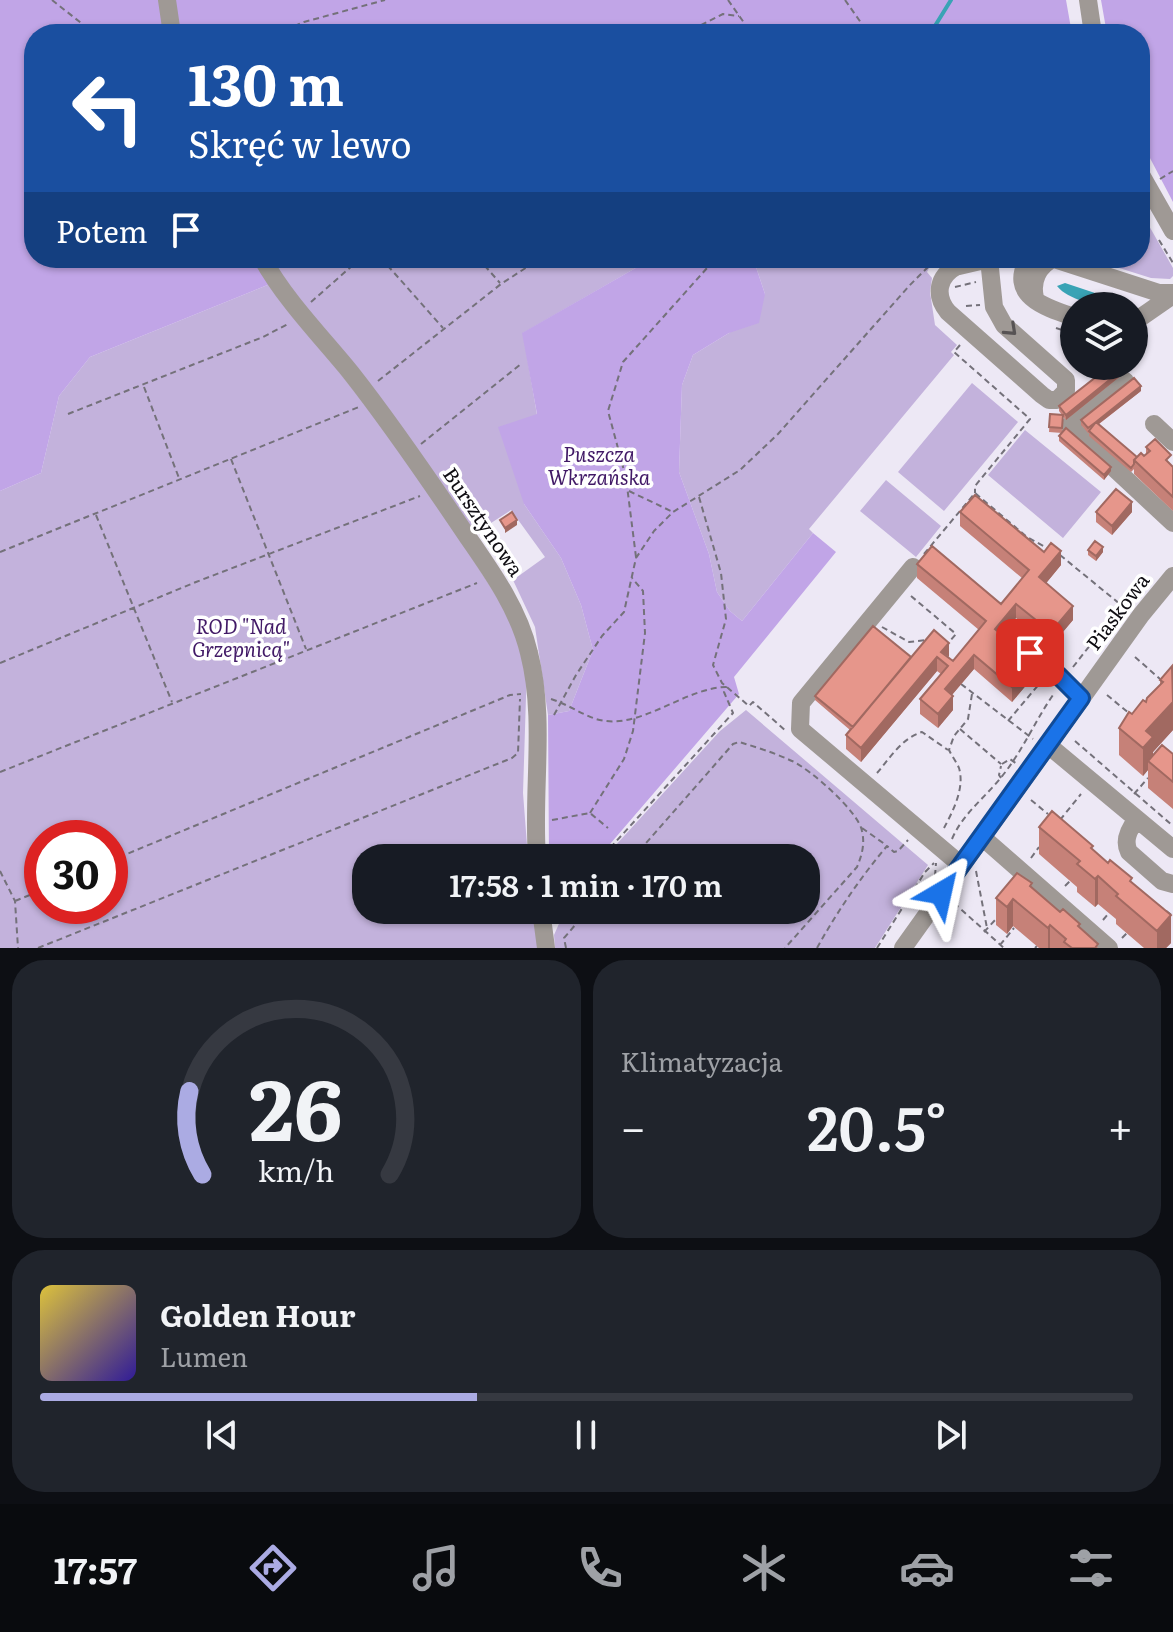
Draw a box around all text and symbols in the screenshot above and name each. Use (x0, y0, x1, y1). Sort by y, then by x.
text: 130 m (188, 40, 344, 123)
icon: left (56, 56, 160, 160)
text: Skręć w lewo (188, 116, 412, 169)
text: Potem (56, 208, 148, 252)
icon: arrive (164, 208, 208, 252)
map controls (1060, 292, 1148, 380)
button: layers (1060, 292, 1148, 380)
one-way arrow (1001, 321, 1016, 335)
park label: Puszcza Wkrzańska (548, 438, 651, 491)
street label: Bursztynowa (437, 460, 532, 582)
street label: Piaskowa (1077, 566, 1155, 656)
park label: ROD "Nad Grzepnicą" (192, 610, 290, 663)
pin (996, 619, 1064, 687)
icon: arrive (1008, 631, 1052, 675)
speed limit sign: 30 (24, 820, 128, 924)
position arrow (899, 851, 983, 935)
text: 17:58 · 1 min · 170 m (449, 862, 723, 906)
text: Klimatyzacja (621, 1041, 782, 1080)
text: 26 (250, 1043, 343, 1167)
text: 20.5° (807, 1080, 947, 1169)
text: − (621, 1092, 646, 1158)
text: + (1107, 1092, 1133, 1158)
text: km/h (258, 1148, 334, 1191)
text: Golden Hour (160, 1292, 355, 1336)
text: Lumen (160, 1336, 248, 1375)
icon: previous (200, 1413, 244, 1457)
icon: pause (564, 1413, 608, 1457)
icon: next (929, 1413, 973, 1457)
icon: directions (245, 1540, 301, 1596)
icon: music (408, 1540, 464, 1596)
icon: phone (572, 1540, 628, 1596)
icon: climate (736, 1540, 792, 1596)
icon: car (899, 1540, 955, 1596)
icon: filters (1063, 1540, 1119, 1596)
text: 17:57 (54, 1542, 137, 1595)

